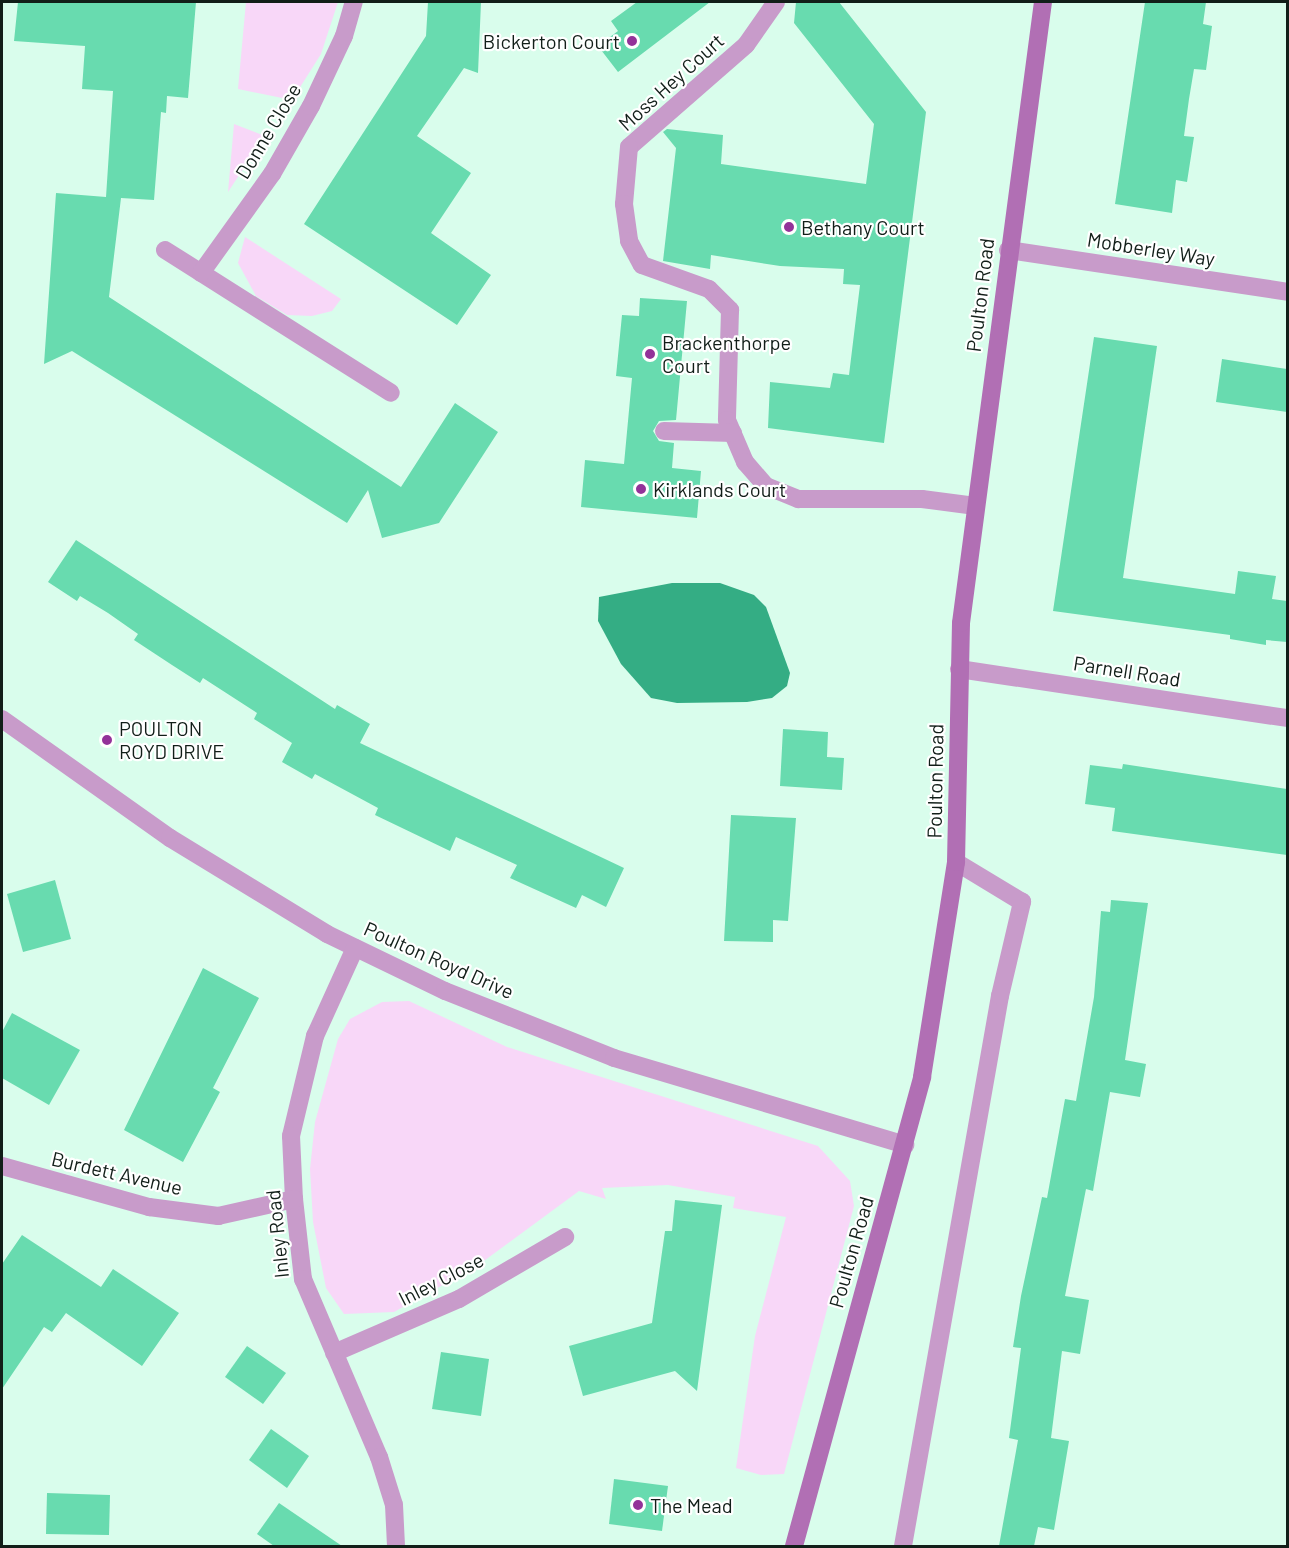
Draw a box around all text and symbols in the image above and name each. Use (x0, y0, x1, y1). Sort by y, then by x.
street label: Moss Hey Court (613, 28, 729, 136)
place label: Bickerton Court (483, 29, 620, 53)
marker: Bickerton Court (625, 34, 639, 48)
street label: Donne Close (230, 79, 306, 183)
place label: Bethany Court (801, 215, 925, 239)
marker: Bethany Court (782, 220, 796, 234)
street label: Mobberley Way (1085, 227, 1217, 271)
street label: Poulton Road (961, 237, 999, 353)
place label: Brackenthorpe Court (662, 330, 791, 377)
marker: Brackenthorpe Court (643, 347, 657, 361)
place label: Kirklands Court (653, 477, 786, 501)
marker: Kirklands Court (634, 482, 648, 496)
street label: Parnell Road (1072, 651, 1182, 691)
place label: POULTON ROYD DRIVE (119, 716, 224, 763)
street label: Poulton Road (922, 724, 948, 838)
marker: POULTON ROYD DRIVE (100, 733, 114, 747)
street label: Poulton Royd Drive (360, 916, 518, 1004)
street label: Burdett Avenue (49, 1146, 185, 1200)
street label: Inley Road (260, 1189, 294, 1279)
street label: Poulton Road (824, 1194, 878, 1310)
street label: Inley Close (395, 1247, 487, 1311)
place label: The Mead (650, 1493, 733, 1517)
marker: The Mead (631, 1498, 645, 1512)

